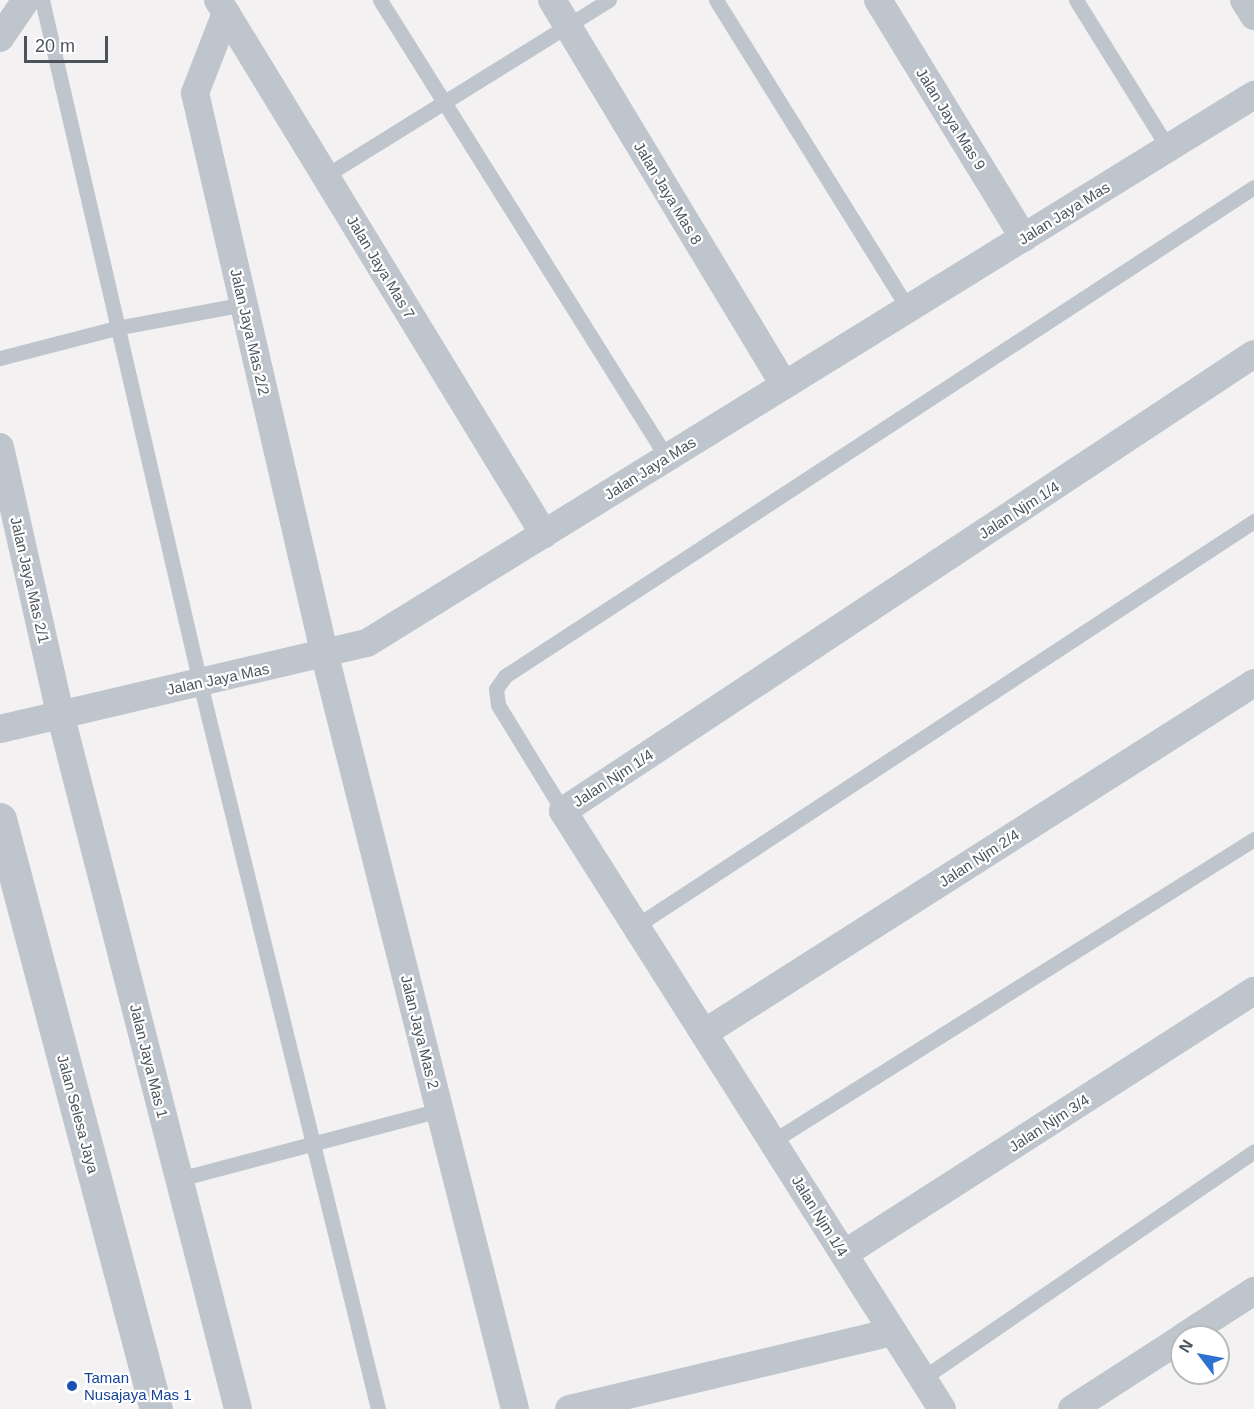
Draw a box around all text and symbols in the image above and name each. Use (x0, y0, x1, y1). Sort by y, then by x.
scale bar (27, 24, 111, 62)
text: 20 m (35, 36, 75, 56)
street label: Jalan Jaya Mas 9 (912, 65, 990, 173)
street label: Jalan Jaya Mas 8 (630, 138, 706, 248)
street label: Jalan Jaya Mas (1015, 178, 1113, 248)
street label: Jalan Jaya Mas 7 (343, 212, 419, 322)
street label: Jalan Jaya Mas 2/2 (227, 267, 273, 397)
street label: Jalan Jaya Mas (601, 433, 699, 503)
street label: Jalan Njm 1/4 (976, 477, 1062, 543)
street label: Jalan Jaya Mas 2/1 (7, 515, 53, 645)
street label: Jalan Jaya Mas (165, 659, 271, 699)
street label: Jalan Njm 1/4 (570, 745, 656, 811)
street label: Jalan Njm 2/4 (936, 825, 1022, 891)
street label: Jalan Jaya Mas 2 (397, 973, 443, 1091)
street label: Jalan Jaya Mas 1 (126, 1002, 172, 1120)
street label: Jalan Selesa Jaya (54, 1053, 102, 1175)
street label: Jalan Njm 3/4 (1006, 1090, 1092, 1156)
street label: Jalan Njm 1/4 (788, 1172, 852, 1260)
north arrow (1170, 1325, 1230, 1385)
text: N (1176, 1337, 1196, 1356)
place label: Taman Nusajaya Mas 1 (84, 1368, 192, 1403)
marker: Taman Nusajaya Mas 1 (65, 1379, 79, 1393)

